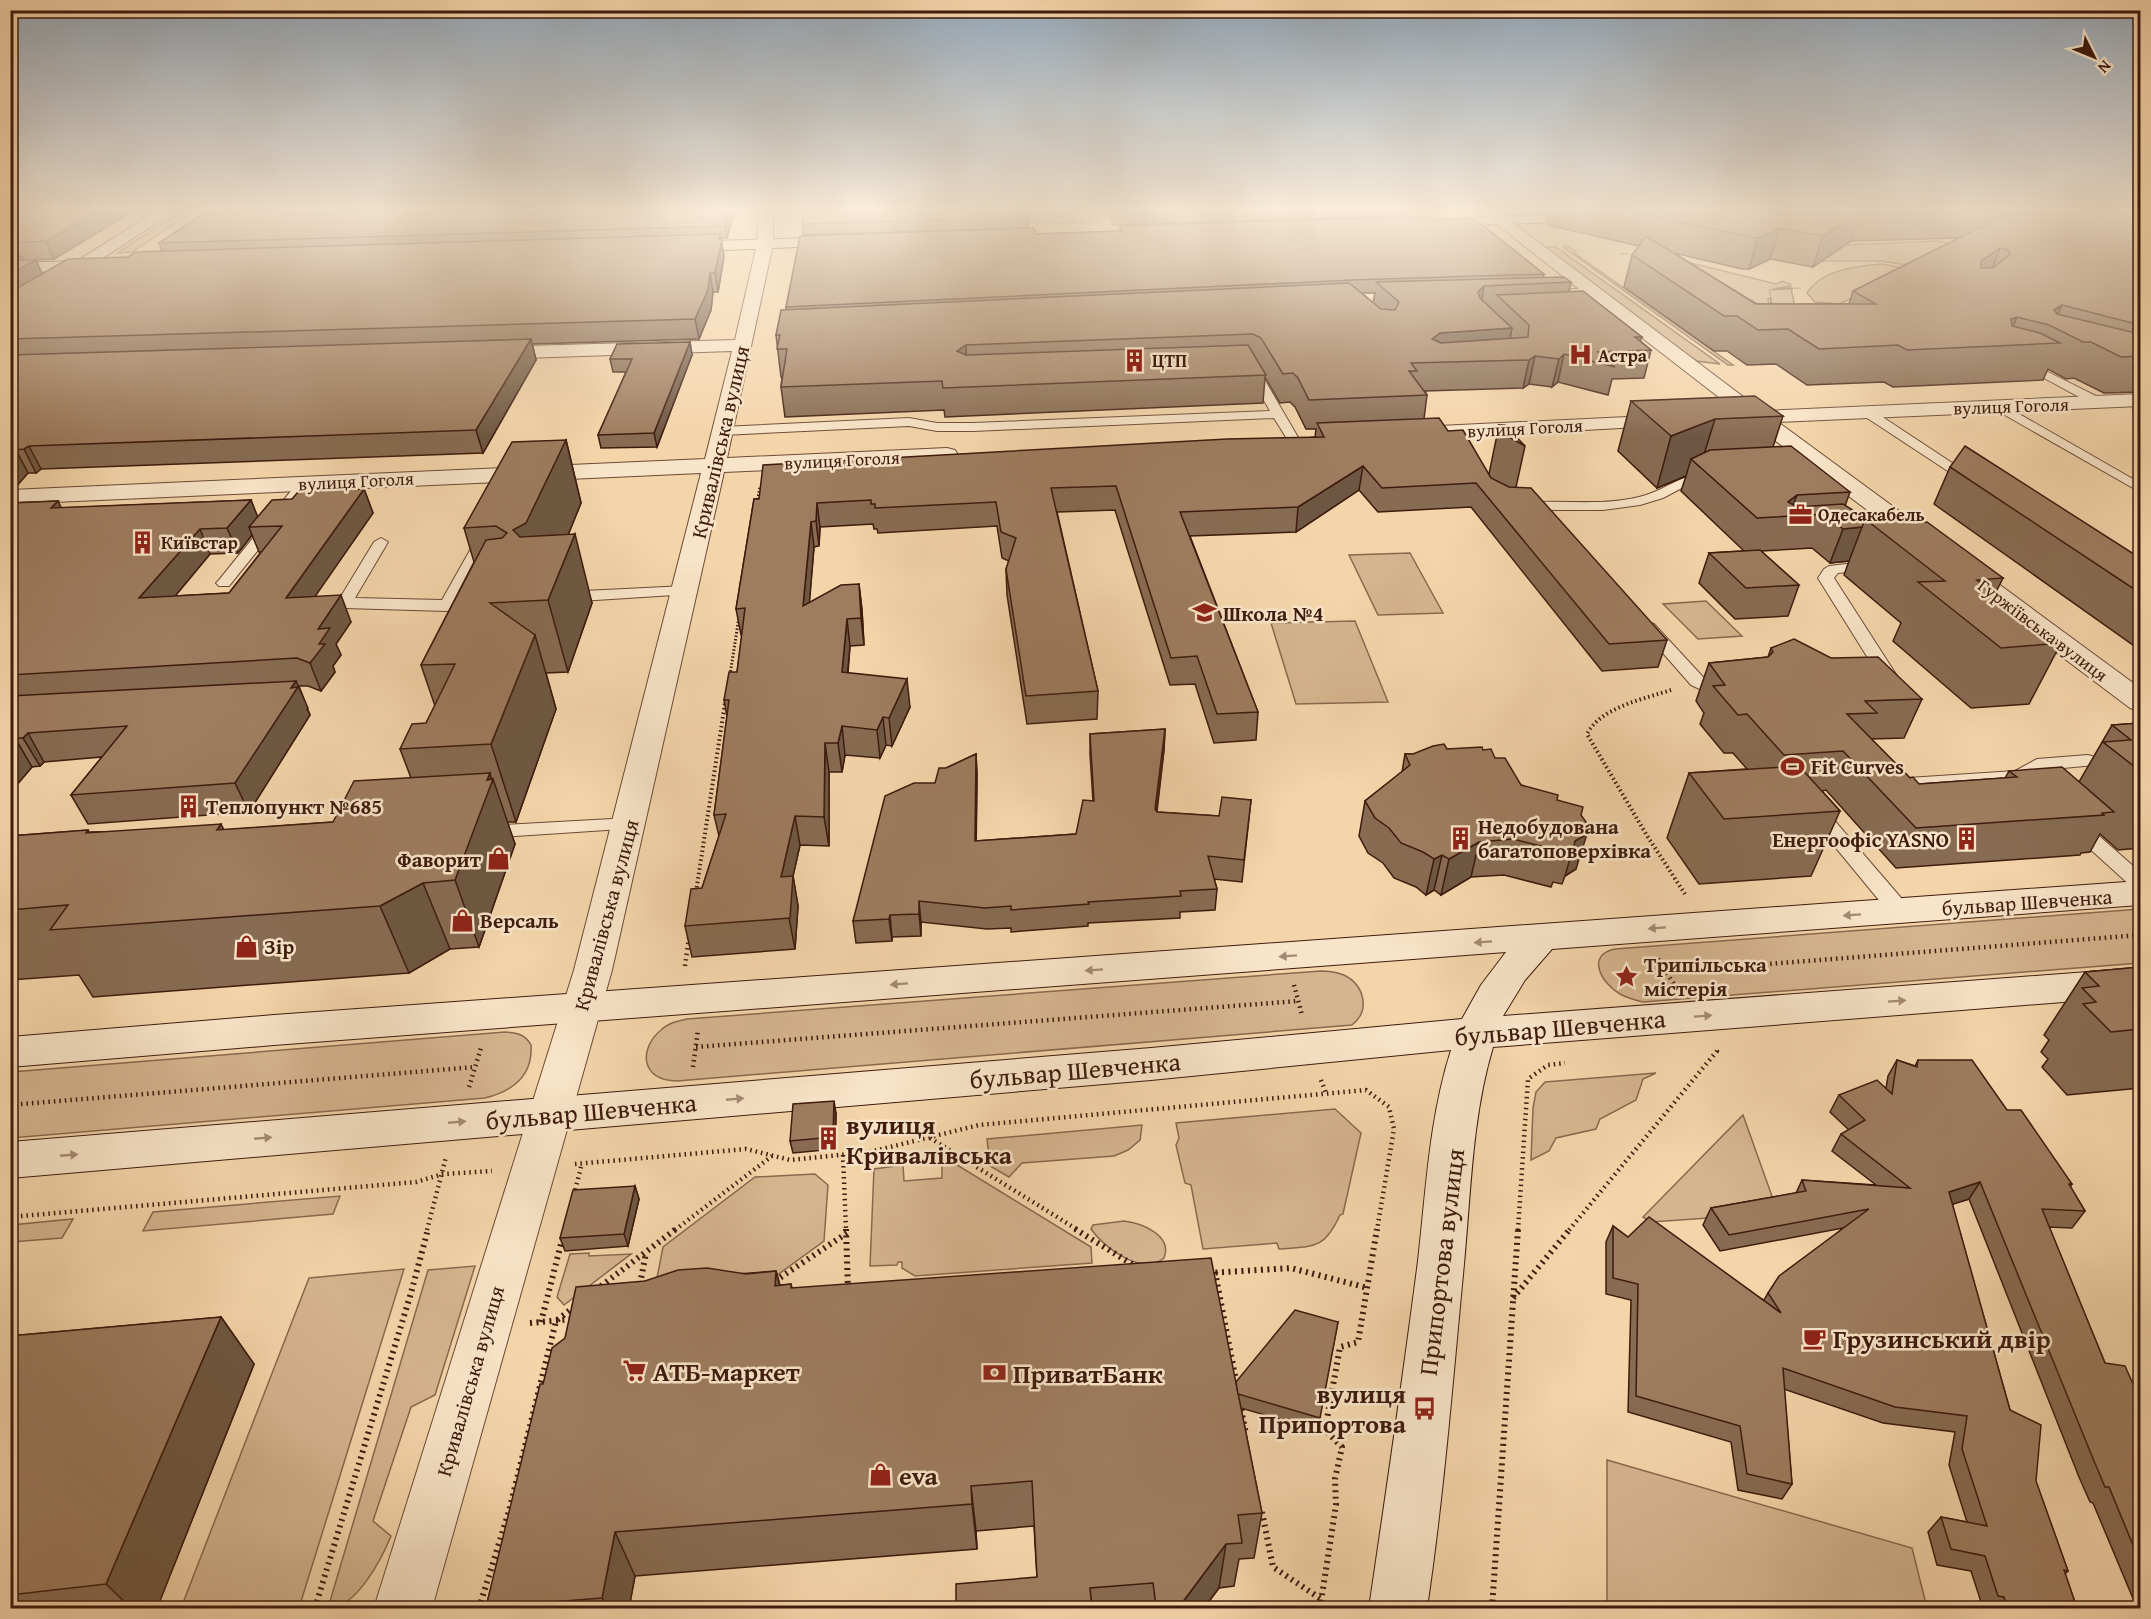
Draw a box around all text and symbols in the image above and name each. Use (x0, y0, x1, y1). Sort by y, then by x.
north arrow (2064, 27, 2124, 87)
text: N (2092, 55, 2117, 80)
street label: Кривалівська вулиця (683, 342, 757, 541)
hospital icon: Астра (1567, 342, 1593, 368)
place label: Астра (1598, 342, 1648, 369)
building icon: ЦТП (1121, 347, 1147, 373)
place label: ЦТП (1152, 347, 1187, 374)
street label: вулиця Гоголя (1953, 390, 2069, 422)
street label: вулиця Гоголя (1467, 411, 1583, 445)
street label: вулиця Гоголя (784, 443, 900, 477)
street label: вулиця Гоголя (298, 464, 414, 498)
office icon: Одесакабель (1787, 501, 1813, 527)
place label: Одесакабель (1818, 501, 1925, 528)
building icon: Київстар (130, 529, 156, 555)
place label: Київстар (161, 529, 238, 556)
street label: Гуржіївська вулиця (1972, 572, 2114, 688)
place label: Школа №4 (1223, 598, 1324, 629)
school or university icon: Школа №4 (1192, 600, 1218, 626)
place label: Fit Curves (1811, 751, 1904, 782)
sports icon: Fit Curves (1780, 753, 1806, 779)
place label: Теплопункт №685 (206, 791, 382, 822)
building icon: Теплопункт №685 (175, 793, 201, 819)
place label: Недобудована багатоповерхівка (1478, 811, 1651, 866)
street label: Кривалівська вулиця (566, 815, 647, 1014)
place label: Енергоофіс YASNO (1772, 824, 1949, 855)
building icon: Недобудована багатоповерхівка (1447, 825, 1473, 851)
building icon: Енергоофіс YASNO (1954, 826, 1980, 852)
place label: Фаворит (397, 844, 482, 875)
shop icon: Фаворит (486, 846, 512, 872)
street label: бульвар Шевченка (1941, 881, 2113, 923)
place label: Версаль (480, 905, 559, 936)
shop icon: Версаль (449, 907, 475, 933)
one-way arrow (1842, 910, 1861, 919)
one-way arrow (1648, 924, 1667, 933)
place label: Зір (264, 931, 294, 962)
shop icon: Зір (233, 933, 259, 959)
one-way arrow (1473, 937, 1492, 947)
place label: Трипільська містерія (1644, 949, 1767, 1004)
one-way arrow (1279, 951, 1298, 960)
place icon: Трипільська містерія (1613, 963, 1639, 989)
one-way arrow (1084, 965, 1103, 975)
one-way arrow (890, 979, 909, 989)
one-way arrow (1887, 996, 1906, 1005)
street label: бульвар Шевченка (1453, 998, 1668, 1056)
one-way arrow (1693, 1011, 1712, 1020)
street label: бульвар Шевченка (968, 1041, 1183, 1099)
street label: бульвар Шевченка (484, 1082, 699, 1140)
one-way arrow (726, 1094, 745, 1104)
place label: вулиця Кривалівська (846, 1105, 1013, 1174)
one-way arrow (448, 1117, 467, 1127)
building icon: вулиця Кривалівська (815, 1126, 841, 1152)
one-way arrow (254, 1133, 273, 1143)
street label: Припортова вулиця (1408, 1146, 1474, 1378)
one-way arrow (59, 1150, 78, 1160)
street label: Кривалівська вулиця (428, 1282, 512, 1480)
place label: Грузинський двір (1833, 1319, 2051, 1358)
cafe icon: Грузинський двір (1802, 1325, 1828, 1351)
place label: АТБ-маркет (653, 1352, 800, 1391)
place label: ПриватБанк (1013, 1354, 1163, 1393)
supermarket icon: АТБ-маркет (622, 1358, 648, 1384)
bank icon: ПриватБанк (982, 1360, 1008, 1386)
place label: вулиця Припортова (1259, 1374, 1407, 1443)
bus stop icon: вулиця Припортова (1411, 1395, 1437, 1421)
place label: eva (899, 1456, 939, 1495)
shop icon: eva (868, 1462, 894, 1488)

